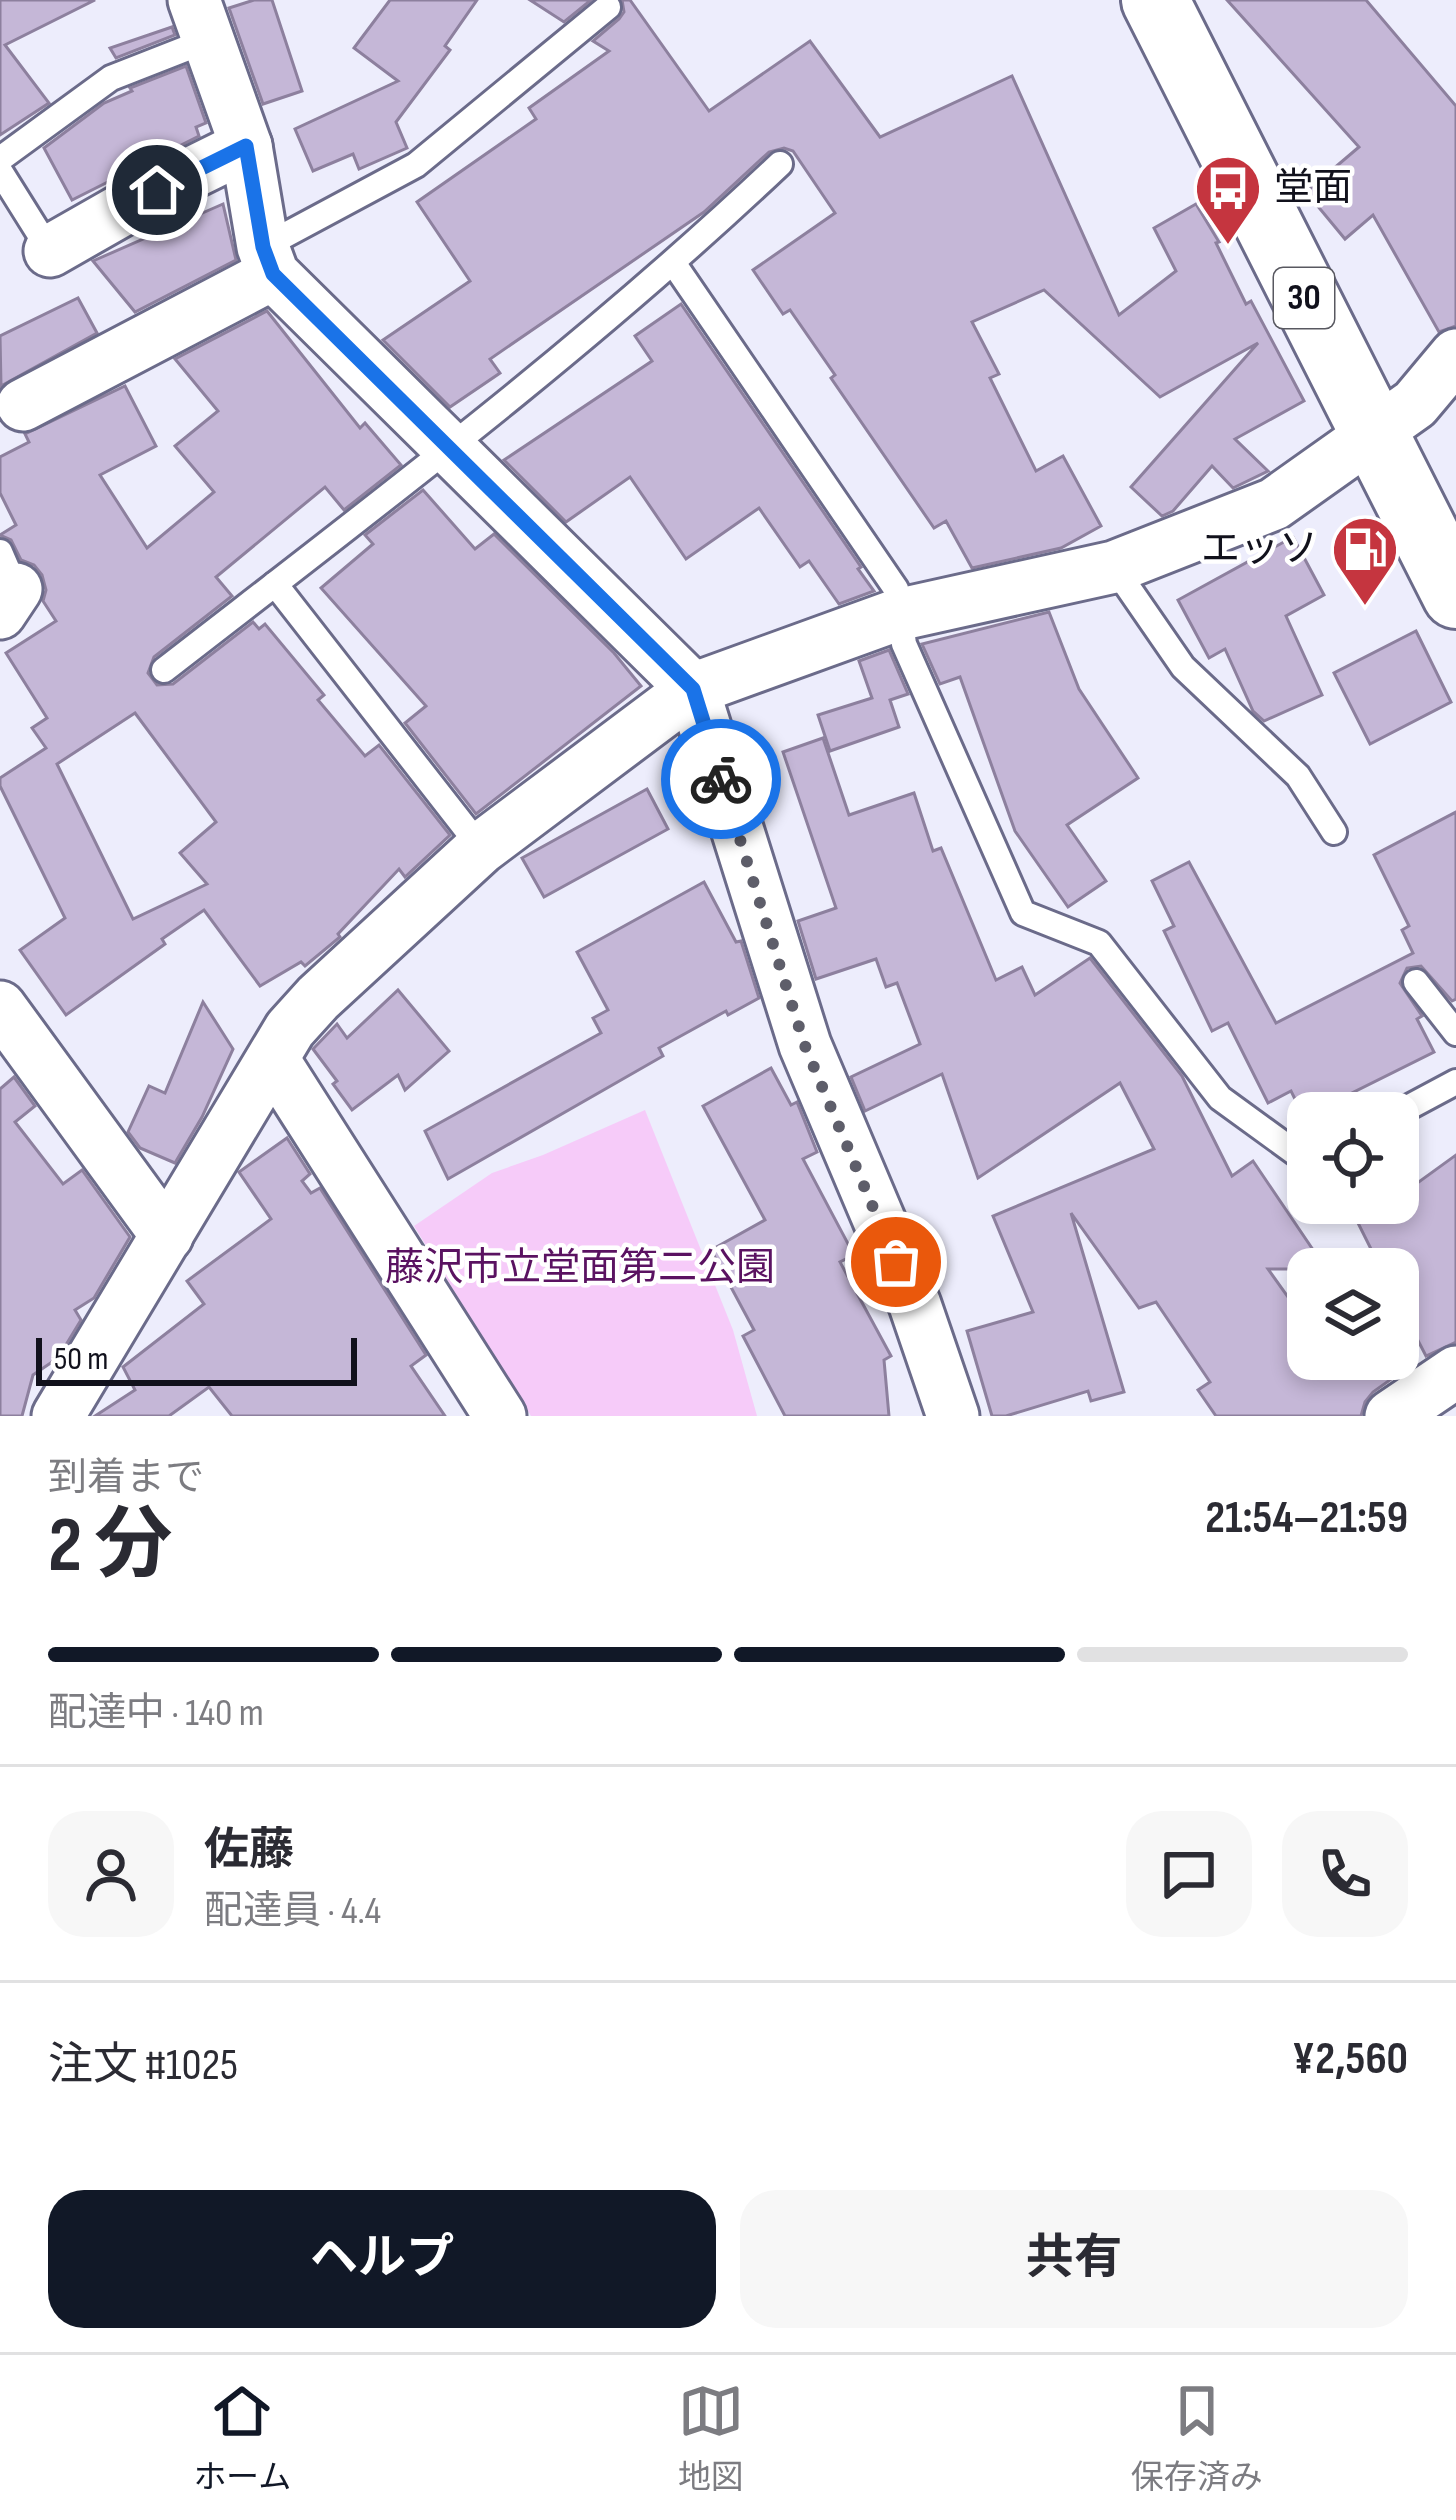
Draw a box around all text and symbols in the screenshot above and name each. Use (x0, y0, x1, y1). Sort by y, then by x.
pin (106, 139, 208, 241)
bus stop icon: 堂面 (1193, 153, 1263, 247)
icon: home (124, 157, 190, 223)
place label: 堂面 (1274, 165, 1352, 212)
road number: 30 (1274, 268, 1334, 328)
fuel station icon: エッソ (1330, 514, 1400, 608)
place label: エッソ (1201, 526, 1318, 573)
courier (661, 719, 781, 839)
icon: bike (688, 746, 754, 812)
map controls (1287, 1092, 1419, 1380)
button: locate (1287, 1092, 1419, 1224)
pin (845, 1211, 947, 1313)
icon: bag (863, 1229, 929, 1295)
park label: 藤沢市立堂面第二公園 (385, 1245, 775, 1292)
button: layers (1287, 1248, 1419, 1380)
scale bar (36, 1332, 357, 1385)
text: 50 m (54, 1339, 108, 1379)
text: 到着まで (48, 1455, 204, 1502)
text: 21:54–21:59 (1205, 1491, 1408, 1546)
text: 2 分 (48, 1500, 172, 1593)
text: 配達中 · 140 m (48, 1690, 264, 1737)
button: person (48, 1811, 174, 1937)
button: chat (1126, 1811, 1252, 1937)
button: phone (1282, 1811, 1408, 1937)
text: 佐藤 (204, 1823, 294, 1878)
text: 配達員 · 4.4 (204, 1888, 381, 1935)
text: ¥2,560 (1292, 2032, 1408, 2087)
text: 注文 #1025 (48, 2038, 238, 2093)
button: ヘルプ (48, 2190, 716, 2328)
button: 共有 (740, 2190, 1408, 2328)
tab: ホーム (193, 2378, 291, 2498)
tab: 地図 (678, 2378, 744, 2498)
tab: 保存済み (1131, 2378, 1263, 2498)

